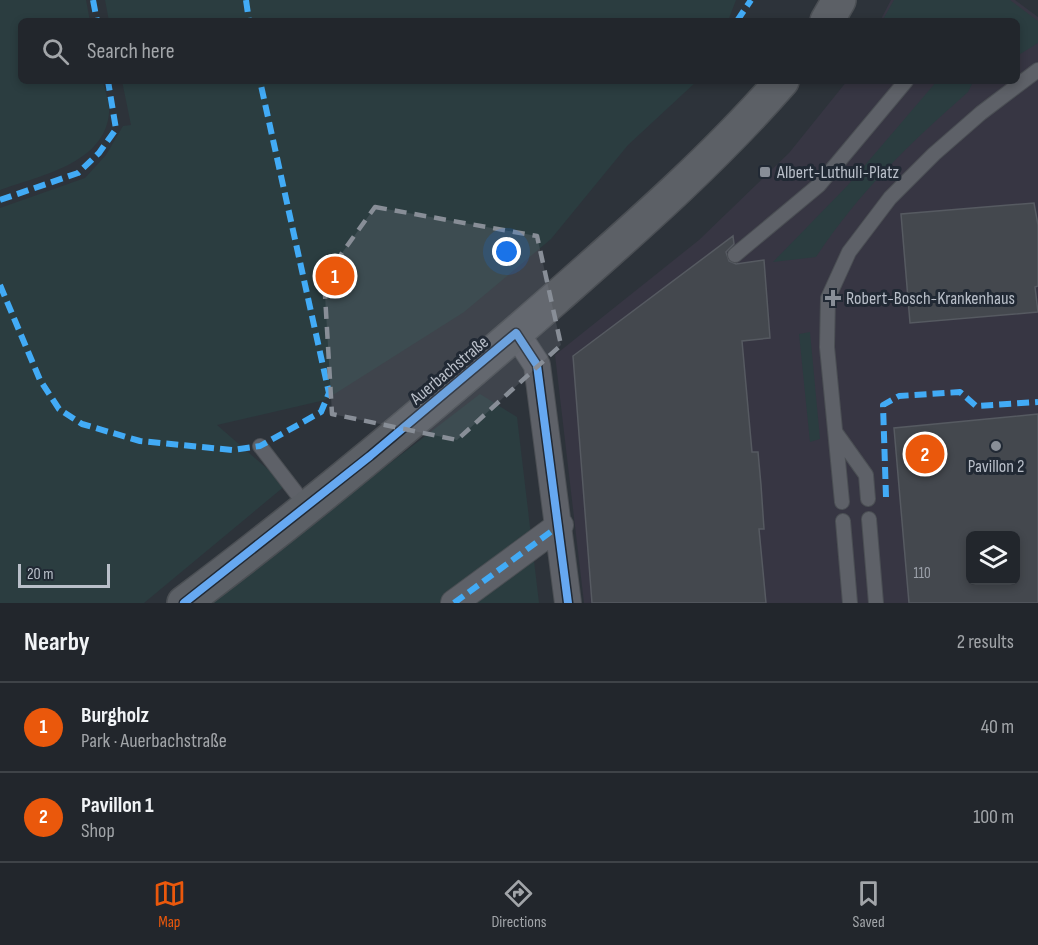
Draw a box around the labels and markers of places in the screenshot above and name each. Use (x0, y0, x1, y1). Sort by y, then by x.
place label: Albert-Luthuli-Platz (776, 162, 900, 183)
marker: Albert-Luthuli-Platz (758, 165, 772, 179)
pin: 1 (316, 254, 354, 298)
place label: Robert-Bosch-Krankenhaus (846, 288, 1015, 309)
marker: Robert-Bosch-Krankenhaus (824, 289, 842, 307)
pin: 2 (906, 432, 944, 476)
marker: Pavillon 2 (989, 439, 1003, 453)
place label: Pavillon 2 (968, 456, 1024, 477)

